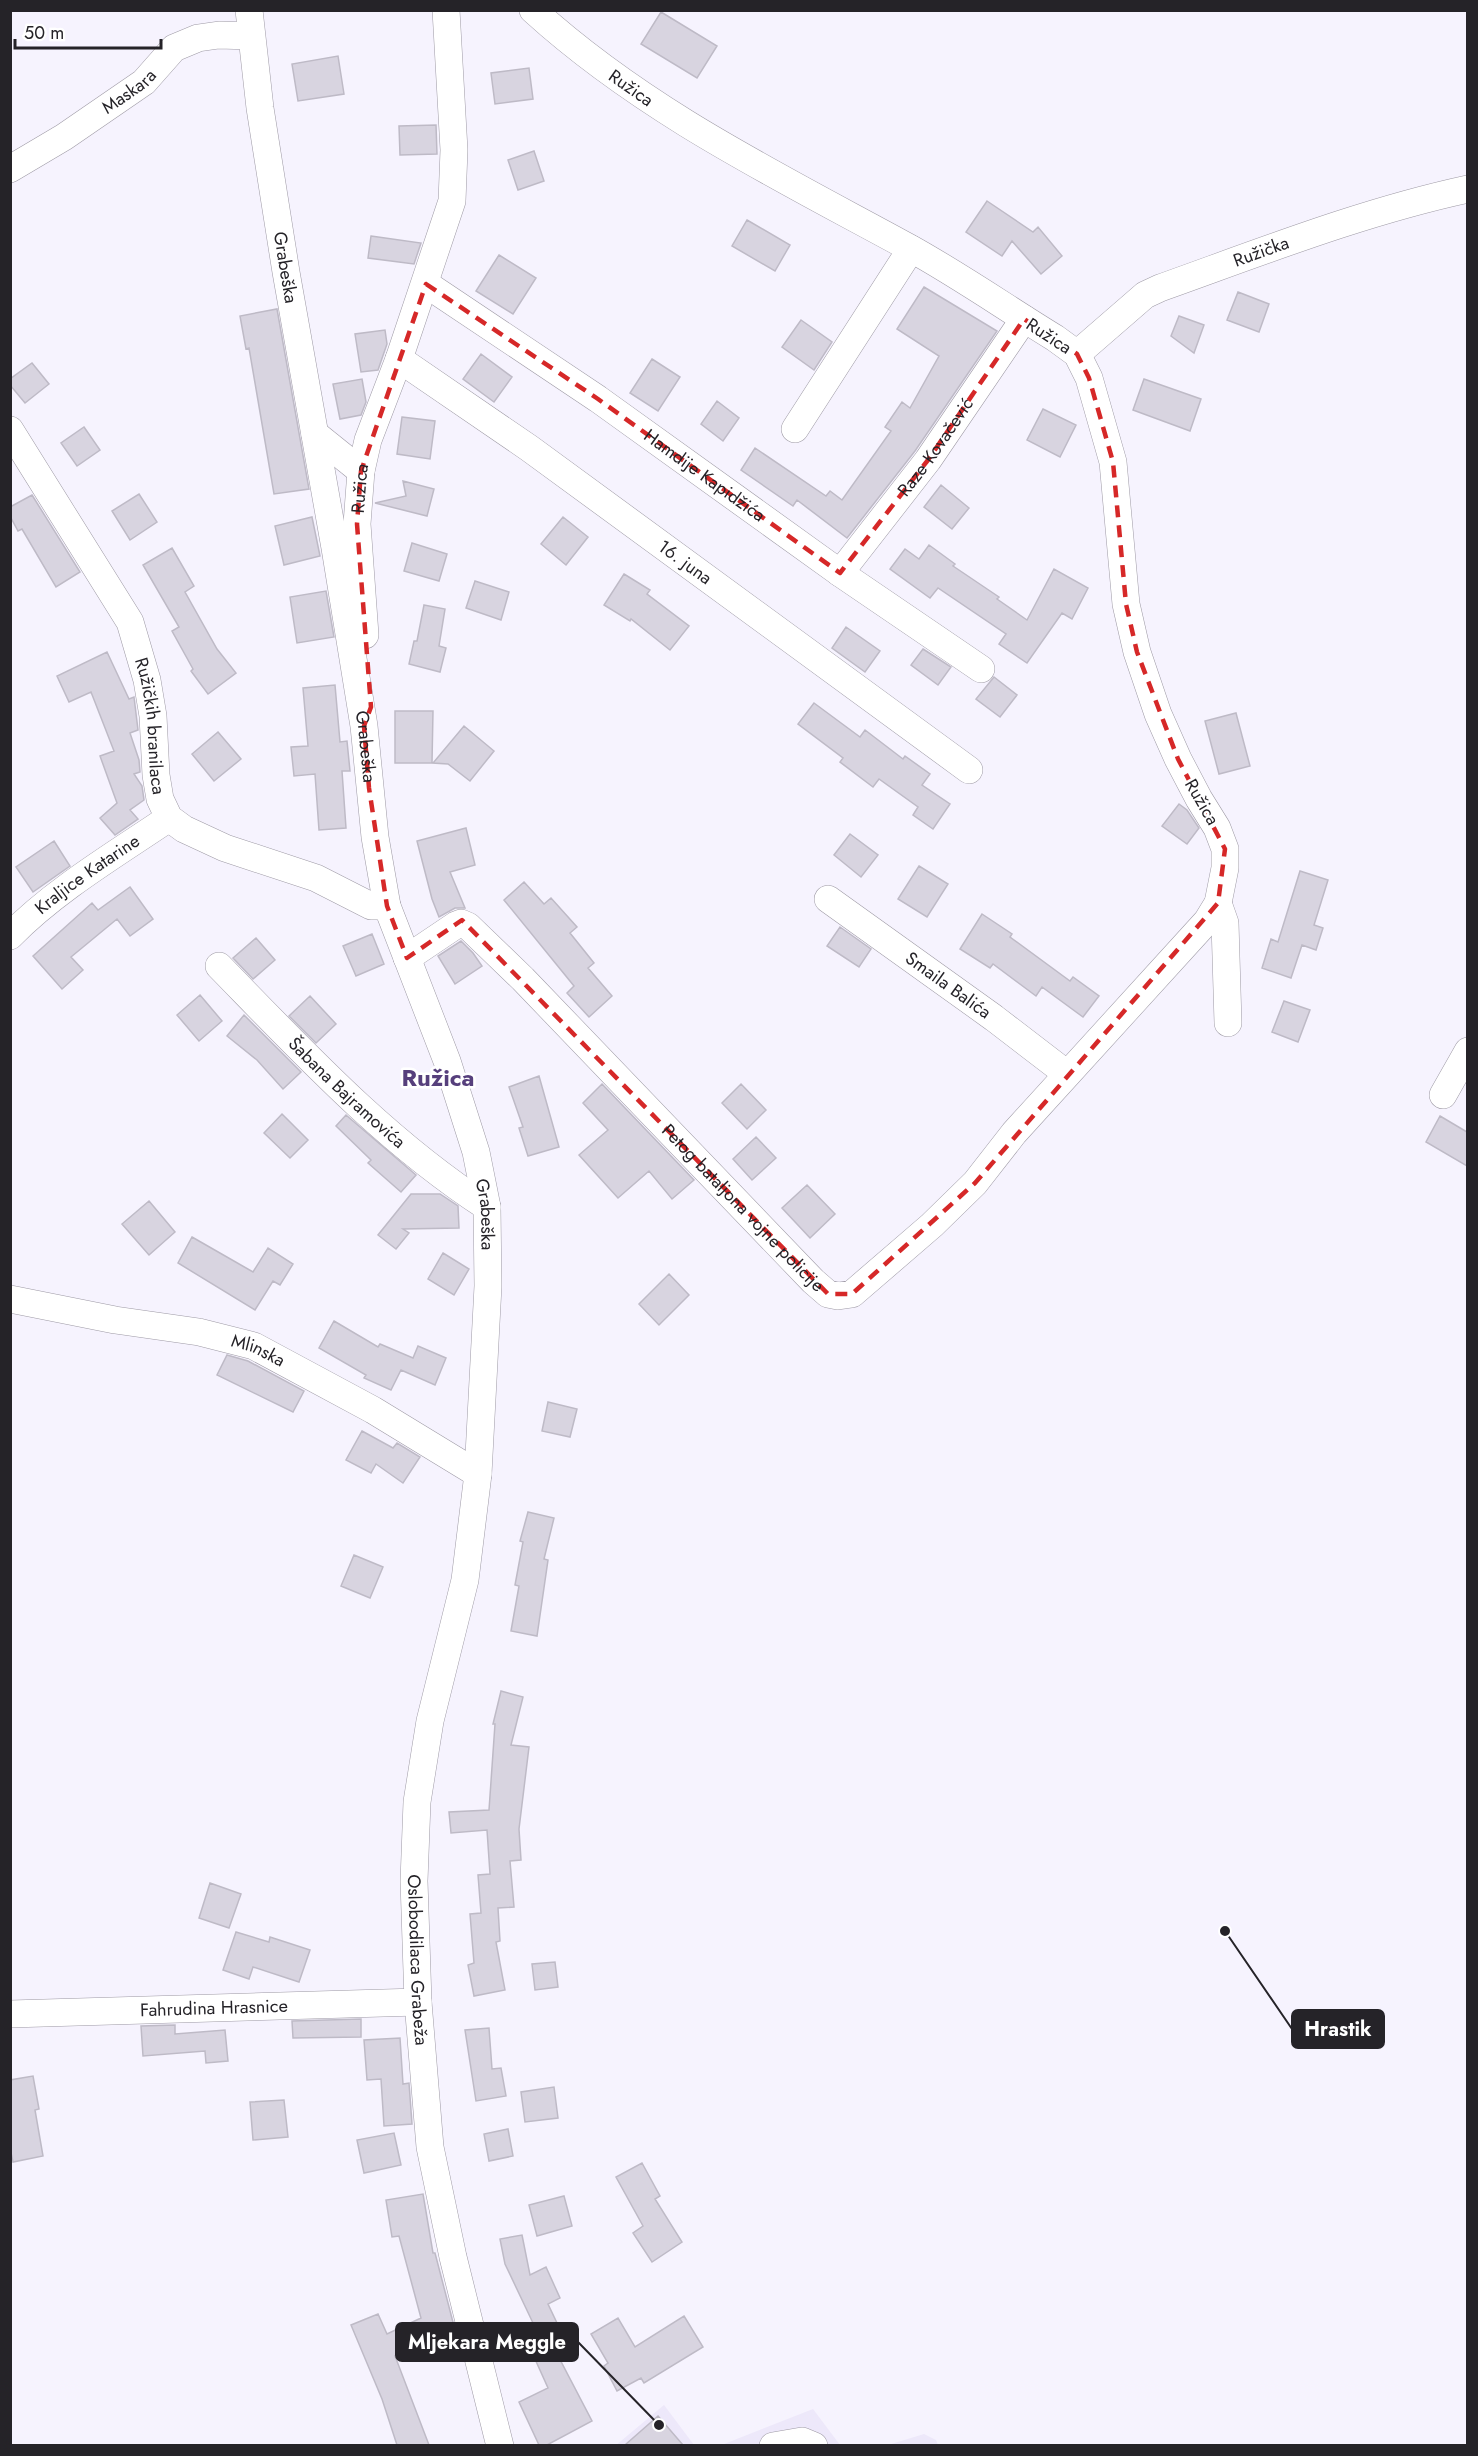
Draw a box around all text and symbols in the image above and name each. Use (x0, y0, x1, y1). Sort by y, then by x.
scale bar (15, 12, 160, 50)
text: 50 m (24, 20, 64, 46)
street label: Ružica (603, 63, 659, 113)
street label: Maskara (96, 64, 162, 120)
street label: Grabeška (267, 230, 304, 305)
street label: Ružička (1229, 230, 1293, 274)
street label: Ružica (1021, 312, 1077, 360)
street label: Raze Kovačević (891, 392, 980, 502)
street label: Hamdije Kapidžića (638, 423, 771, 528)
street label: Ružica (345, 461, 375, 514)
street label: 16. juna (653, 534, 718, 591)
street label: Ružičkih branilaca (128, 654, 172, 796)
street label: Grabeška (349, 709, 383, 784)
street label: Ružica (1178, 774, 1226, 830)
street label: Kraljice Katarine (29, 828, 145, 921)
street label: Smaila Balića (900, 945, 997, 1025)
street label: Šabana Bajramovića (282, 1031, 411, 1154)
district label: Ružica (401, 1060, 475, 1095)
street label: Petog bataljona vojne policije (656, 1118, 830, 1298)
street label: Grabeška (469, 1176, 501, 1251)
street label: Mlinska (228, 1328, 290, 1373)
street label: Oslobodilaca Grabeža (401, 1874, 435, 2046)
street label: Fahrudina Hrasnice (140, 1993, 288, 2023)
callout: Hrastik (1292, 2010, 1384, 2048)
text: Hrastik (1304, 2015, 1372, 2044)
callout: Mljekara Meggle (396, 2323, 578, 2361)
text: Mljekara Meggle (408, 2328, 566, 2357)

